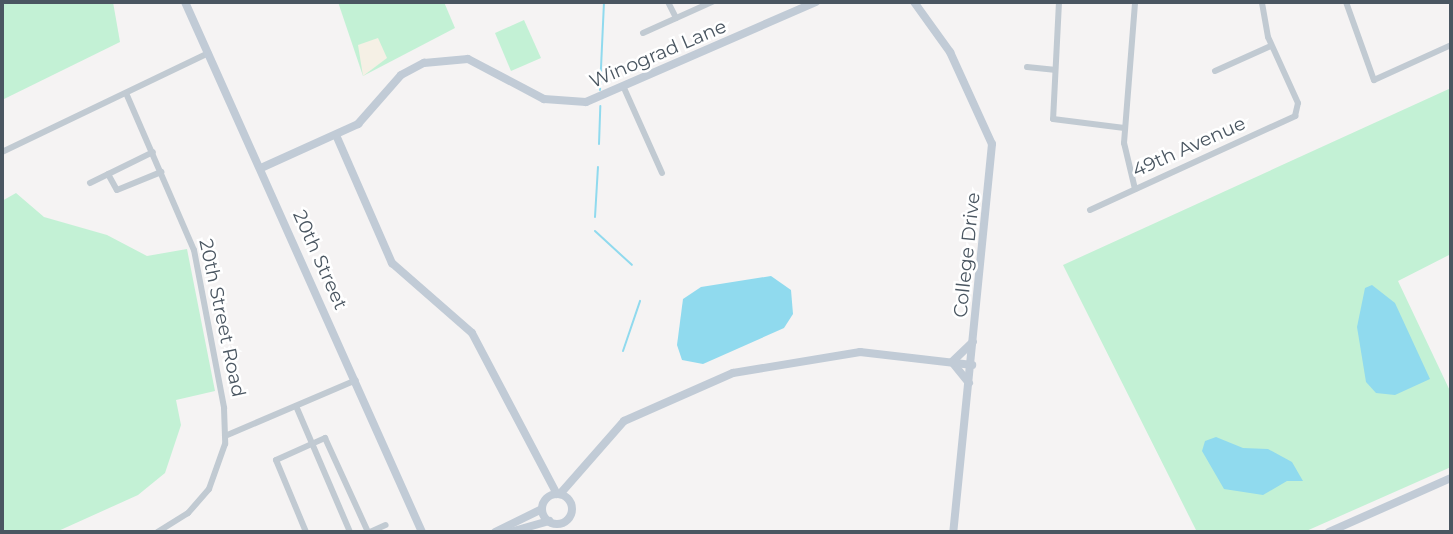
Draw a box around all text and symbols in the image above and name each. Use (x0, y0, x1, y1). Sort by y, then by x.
street label: Winograd Lane (586, 15, 730, 93)
street label: 49th Avenue (1129, 112, 1249, 182)
street label: College Drive (949, 191, 985, 319)
street label: 20th Street (288, 207, 352, 313)
street label: 20th Street Road (194, 237, 250, 399)

